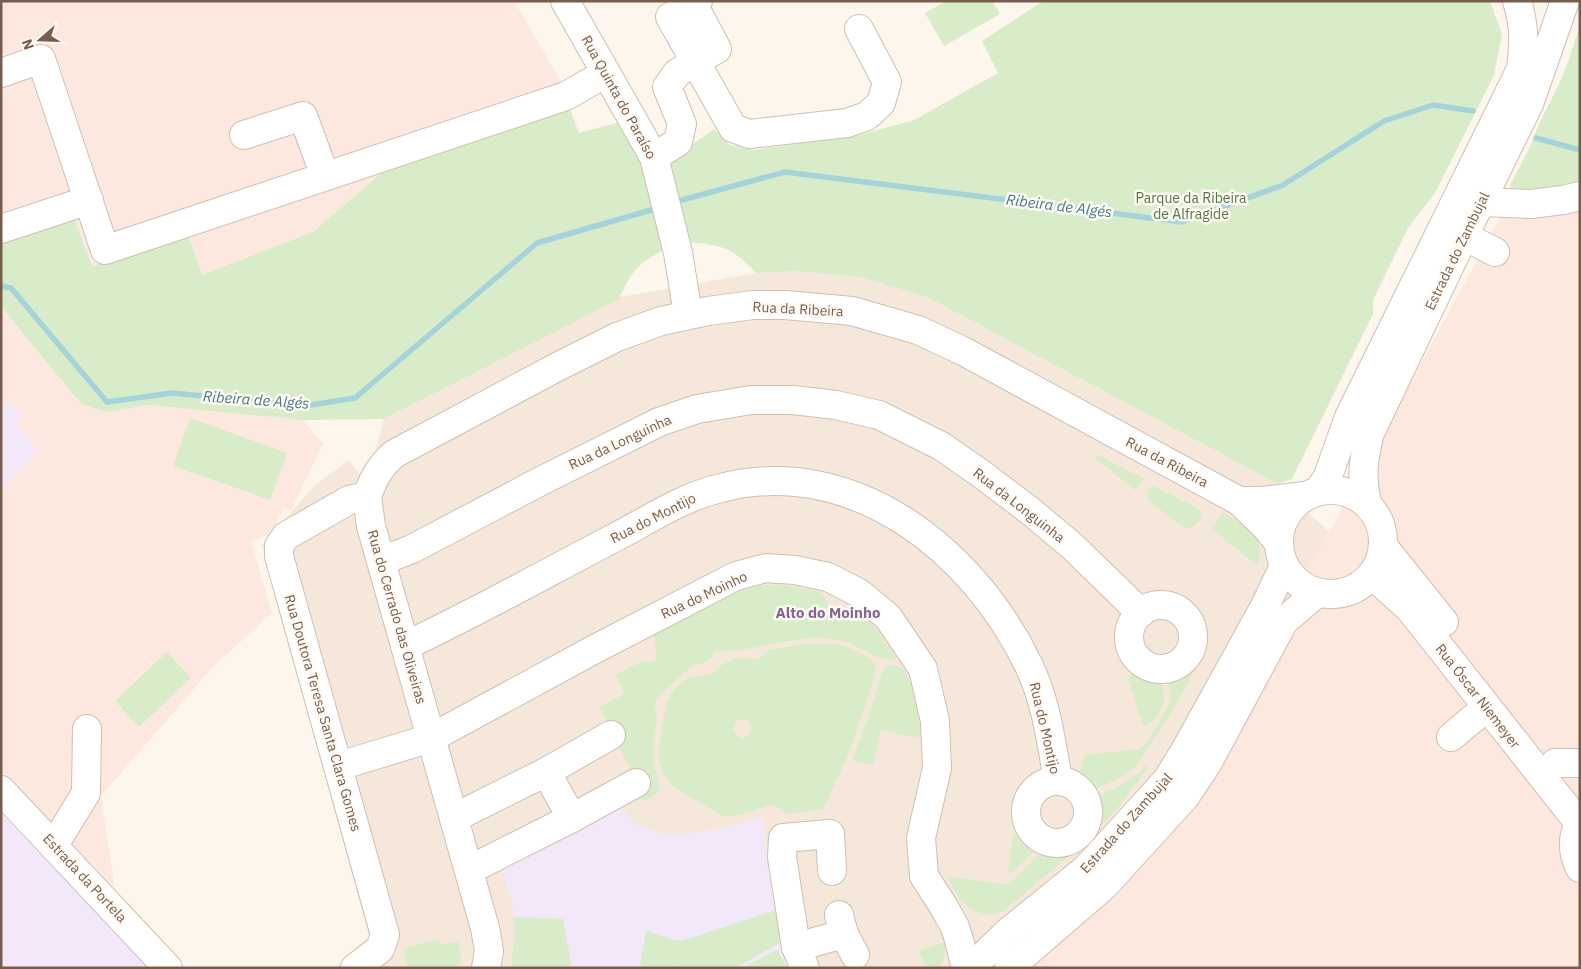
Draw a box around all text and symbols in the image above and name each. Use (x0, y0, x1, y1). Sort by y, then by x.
north arrow (15, 15, 65, 65)
street label: Rua Quinta do Paraíso (578, 32, 661, 162)
text: N (18, 37, 38, 52)
park label: Parque da Ribeira de Alfragide (1135, 189, 1247, 223)
street label: Estrada do Zambujal (1421, 189, 1493, 313)
water label: Ribeira de Algés (1005, 190, 1113, 221)
street label: Rua da Ribeira (752, 298, 844, 320)
water label: Ribeira de Algés (202, 386, 310, 413)
street label: Rua da Longuinha (566, 410, 675, 474)
street label: Rua da Ribeira (1123, 433, 1212, 492)
street label: Rua da Longuinha (970, 464, 1069, 547)
street label: Rua do Montijo (607, 489, 699, 547)
street label: Rua do Cerrado das Oliveiras (363, 528, 431, 706)
street label: Rua do Moinho (658, 567, 750, 623)
street label: Rua Doutora Teresa Santa Clara Gomes (280, 592, 366, 834)
district label: Alto do Moinho (776, 603, 880, 622)
street label: Rua Óscar Niemeyer (1431, 639, 1525, 752)
street label: Rua do Montijo (1026, 680, 1064, 776)
street label: Estrada do Zambujal (1076, 769, 1176, 877)
street label: Estrada da Portela (39, 830, 131, 927)

